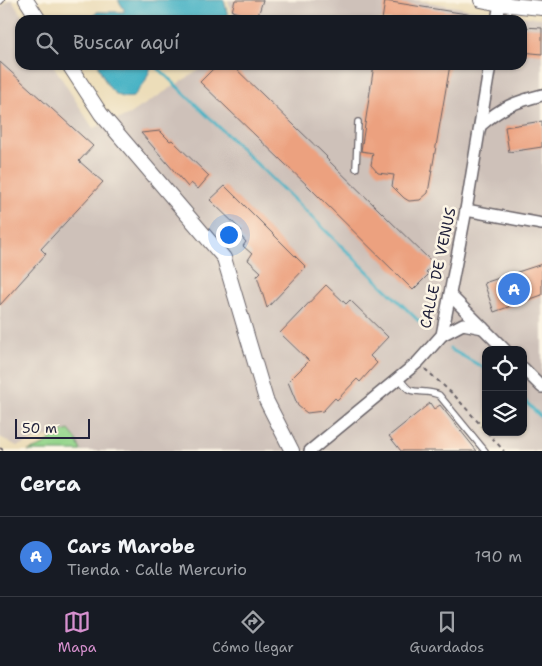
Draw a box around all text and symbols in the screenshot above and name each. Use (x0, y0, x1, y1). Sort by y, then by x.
search box (15, 15, 527, 70)
icon: search (33, 29, 61, 57)
text: Buscar aquí (73, 30, 179, 55)
street label: CALLE DE VENUS (415, 206, 461, 330)
your location (216, 222, 242, 248)
pin: A (498, 270, 530, 308)
map controls (482, 346, 527, 436)
button: locate (482, 346, 527, 391)
button: layers (482, 391, 527, 436)
scale bar (15, 416, 90, 439)
text: 50 m (22, 419, 57, 437)
text: Cerca (20, 470, 81, 498)
text: Cars Marobe (67, 534, 195, 559)
text: A (30, 546, 42, 567)
text: 190 m (475, 546, 522, 567)
text: Tienda · Calle Mercurio (67, 559, 247, 580)
tab: Mapa (58, 608, 97, 656)
tab: Cómo llegar (212, 608, 294, 656)
tab: Guardados (410, 608, 484, 656)

